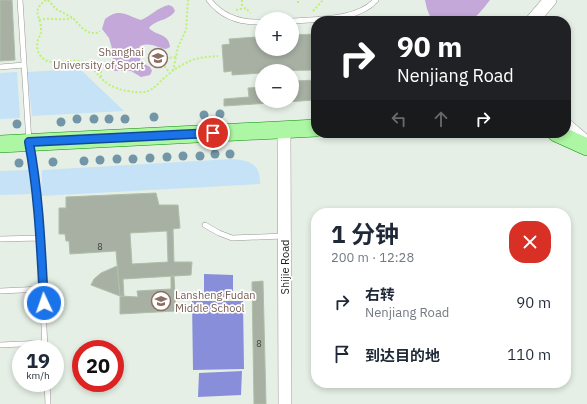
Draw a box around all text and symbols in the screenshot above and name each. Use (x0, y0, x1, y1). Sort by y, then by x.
map controls (255, 12, 299, 108)
button: + (255, 12, 299, 56)
text: 90 m (397, 28, 462, 65)
icon: right (331, 32, 383, 84)
place label: Shanghai University of Sport (53, 45, 144, 72)
school or university icon: Shanghai University of Sport (147, 47, 169, 69)
button: − (255, 64, 299, 108)
text: Nenjiang Road (397, 64, 514, 87)
icon: left (388, 108, 410, 130)
icon: ahead (430, 108, 452, 130)
icon: right (472, 108, 494, 130)
pin (196, 116, 230, 150)
icon: arrive (202, 122, 224, 144)
text: 1 分钟 (331, 218, 399, 250)
button: close (509, 221, 551, 263)
street label: Shijie Road (278, 240, 292, 294)
house number: 8 (97, 241, 103, 252)
text: 200 m · 12:28 (331, 249, 414, 266)
position arrow (23, 282, 65, 324)
text: 右转 (365, 285, 395, 304)
place label: Lansheng Fudan Middle School (175, 288, 256, 315)
school or university icon: Lansheng Fudan Middle School (150, 290, 172, 312)
icon: right (331, 291, 353, 313)
text: 90 m (516, 293, 551, 312)
text: Nenjiang Road (365, 304, 449, 321)
house number: 8 (256, 338, 262, 349)
speed limit sign: 20 (72, 340, 124, 392)
icon: arrive (331, 343, 353, 365)
text: 110 m (507, 345, 551, 364)
text: 到达目的地 (365, 346, 440, 365)
text: 19 (26, 347, 50, 374)
text: km/h (26, 369, 50, 382)

